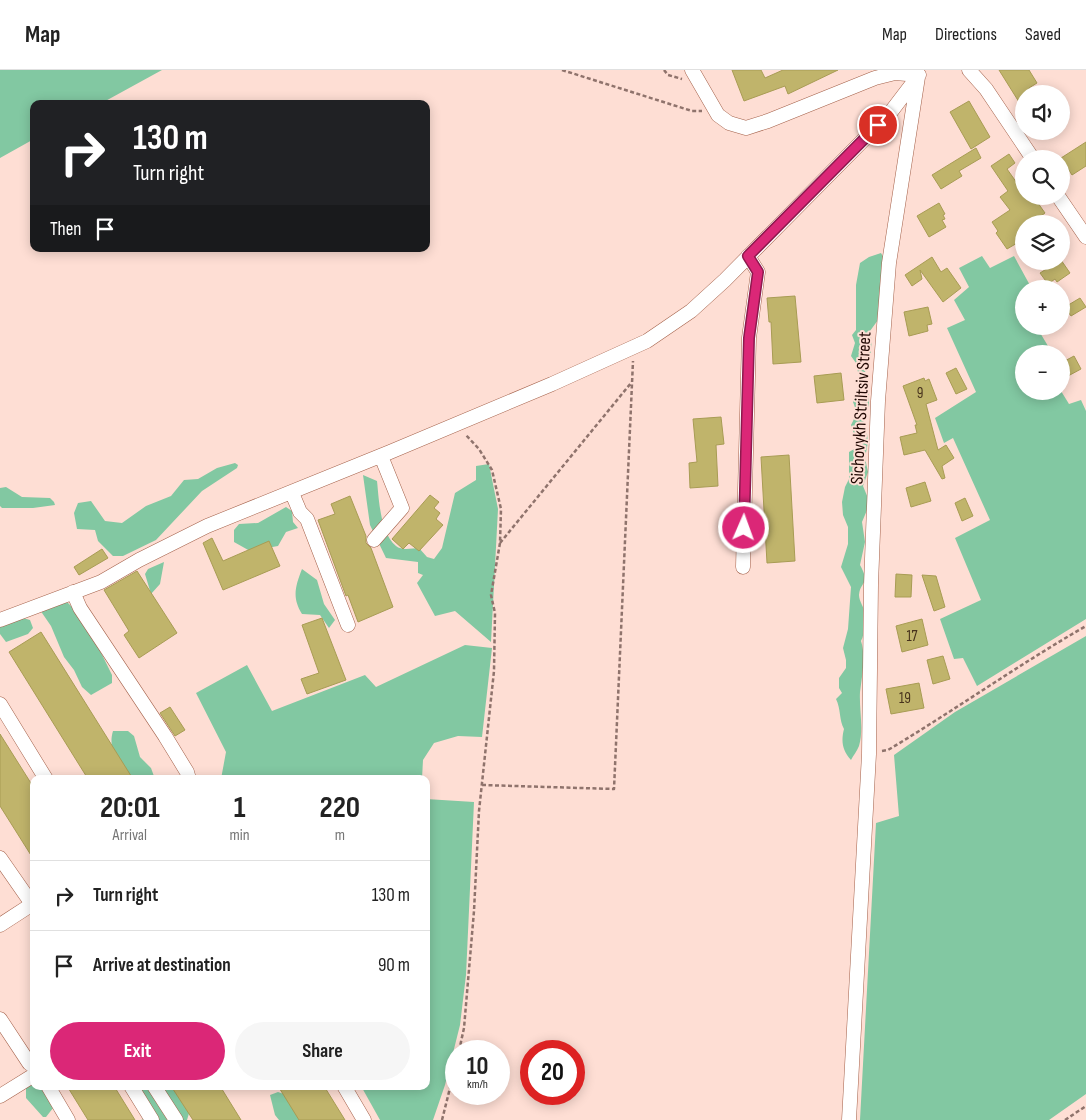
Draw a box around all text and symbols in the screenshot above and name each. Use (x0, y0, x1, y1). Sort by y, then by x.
text: Map (25, 20, 60, 49)
text: Map (882, 24, 907, 45)
text: Directions (935, 24, 997, 45)
text: Saved (1025, 24, 1061, 45)
map controls (1015, 85, 1070, 400)
button: sound (1015, 85, 1070, 140)
pin (857, 104, 899, 146)
icon: arrive (864, 111, 892, 139)
text: 130 m (133, 117, 208, 160)
icon: right (50, 120, 115, 185)
button: search (1015, 150, 1070, 205)
text: Turn right (133, 160, 204, 187)
icon: arrive (91, 215, 119, 243)
button: layers (1015, 215, 1070, 270)
text: Then (50, 218, 81, 241)
button: + (1015, 280, 1070, 335)
street label: Sichovykh Striltsiv Street (847, 331, 876, 485)
button: − (1015, 345, 1070, 400)
house number: 9 (917, 384, 923, 403)
position arrow (717, 501, 769, 553)
house number: 17 (906, 627, 918, 646)
house number: 19 (899, 689, 911, 708)
text: 20:01 (100, 790, 160, 826)
text: 1 (234, 790, 246, 826)
text: 220 (320, 790, 360, 826)
text: Arrival (113, 826, 147, 845)
text: min (230, 826, 250, 845)
text: m (335, 826, 345, 845)
icon: right (50, 882, 78, 910)
text: Turn right (93, 884, 158, 907)
text: 130 m (372, 884, 410, 907)
icon: arrive (50, 952, 78, 980)
text: Arrive at destination (93, 954, 231, 977)
text: 90 m (378, 954, 410, 977)
button: Exit (50, 1022, 225, 1080)
button: Share (235, 1022, 410, 1080)
speed limit sign: 20 (520, 1040, 585, 1105)
text: 10 (467, 1051, 488, 1082)
text: km/h (467, 1077, 488, 1092)

